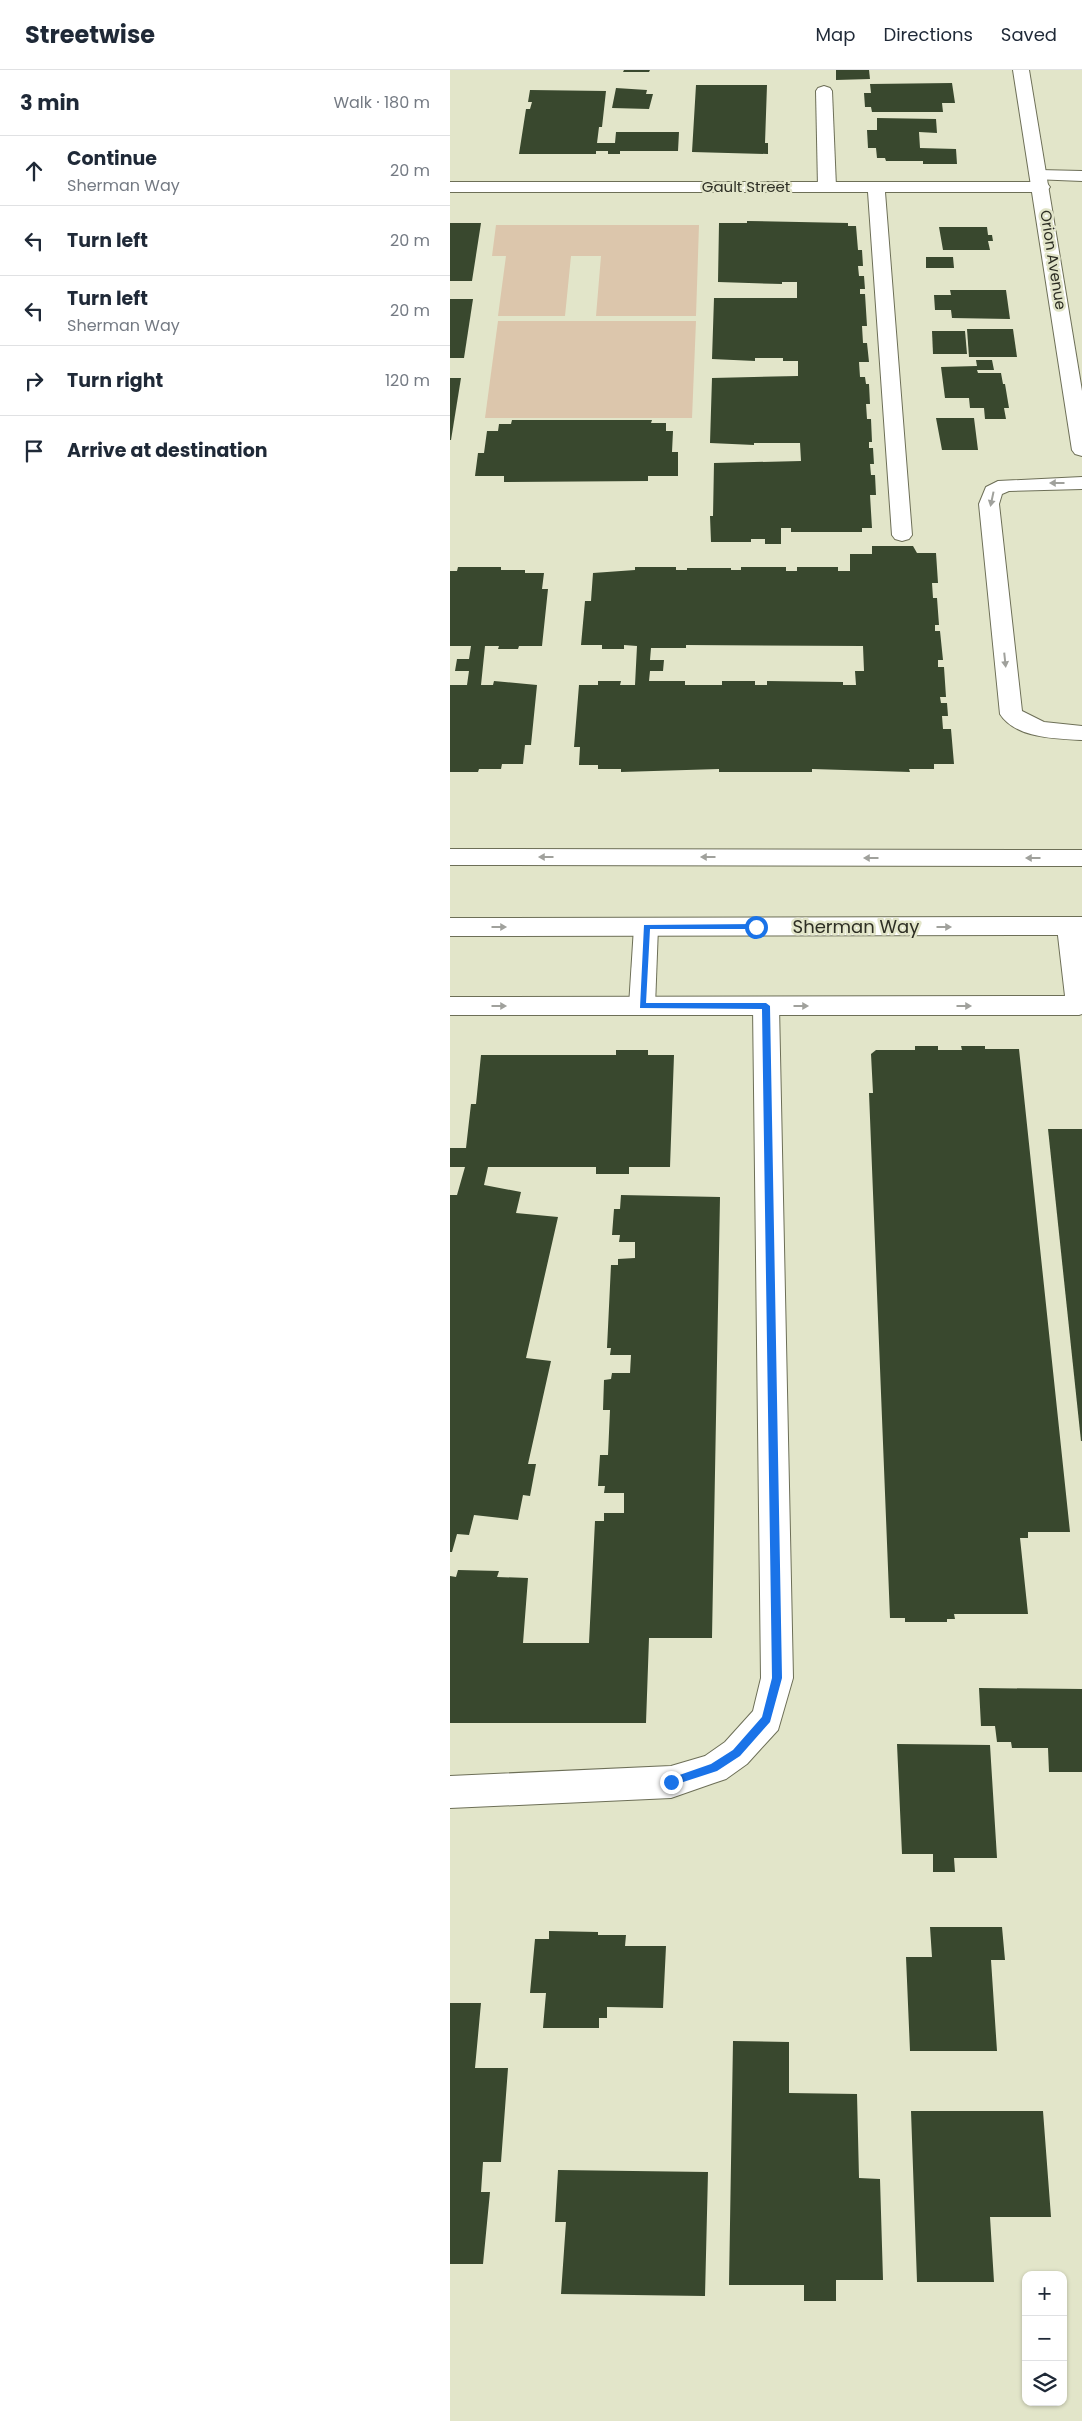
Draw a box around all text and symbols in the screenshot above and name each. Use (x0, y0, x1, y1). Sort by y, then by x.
text: Streetwise (25, 18, 155, 51)
text: Map (816, 22, 855, 47)
text: Directions (883, 22, 973, 47)
text: Saved (1001, 22, 1057, 47)
text: 3 min (20, 88, 80, 117)
text: Walk · 180 m (333, 91, 430, 114)
text: Continue (67, 145, 157, 172)
icon: ahead (20, 157, 48, 185)
text: 20 m (390, 159, 430, 182)
text: Sherman Way (67, 174, 180, 197)
street label: Gault Street (702, 176, 790, 197)
street label: Orion Avenue (1035, 209, 1072, 311)
icon: left (20, 227, 48, 255)
text: Turn left (67, 227, 148, 254)
text: 20 m (390, 229, 430, 252)
text: Turn left (67, 285, 148, 312)
icon: left (20, 297, 48, 325)
text: 20 m (390, 299, 430, 322)
text: Sherman Way (67, 314, 180, 337)
icon: right (20, 367, 48, 395)
text: Turn right (67, 367, 163, 394)
text: 120 m (385, 369, 430, 392)
icon: arrive (20, 437, 48, 465)
text: Arrive at destination (67, 437, 268, 464)
one-way arrow (1049, 479, 1065, 487)
one-way arrow (988, 491, 996, 506)
one-way arrow (1001, 653, 1009, 669)
one-way arrow (538, 853, 554, 861)
one-way arrow (700, 853, 716, 861)
one-way arrow (863, 854, 879, 862)
one-way arrow (1025, 854, 1041, 862)
street label: Sherman Way (793, 914, 919, 939)
route start (745, 916, 768, 939)
one-way arrow (491, 923, 507, 931)
one-way arrow (936, 923, 952, 931)
one-way arrow (491, 1002, 507, 1010)
one-way arrow (793, 1002, 809, 1010)
one-way arrow (956, 1002, 972, 1010)
route end (660, 1771, 683, 1794)
map controls (1022, 2271, 1067, 2406)
button: + (1022, 2271, 1067, 2316)
button: − (1022, 2316, 1067, 2361)
button: layers (1022, 2361, 1067, 2406)

